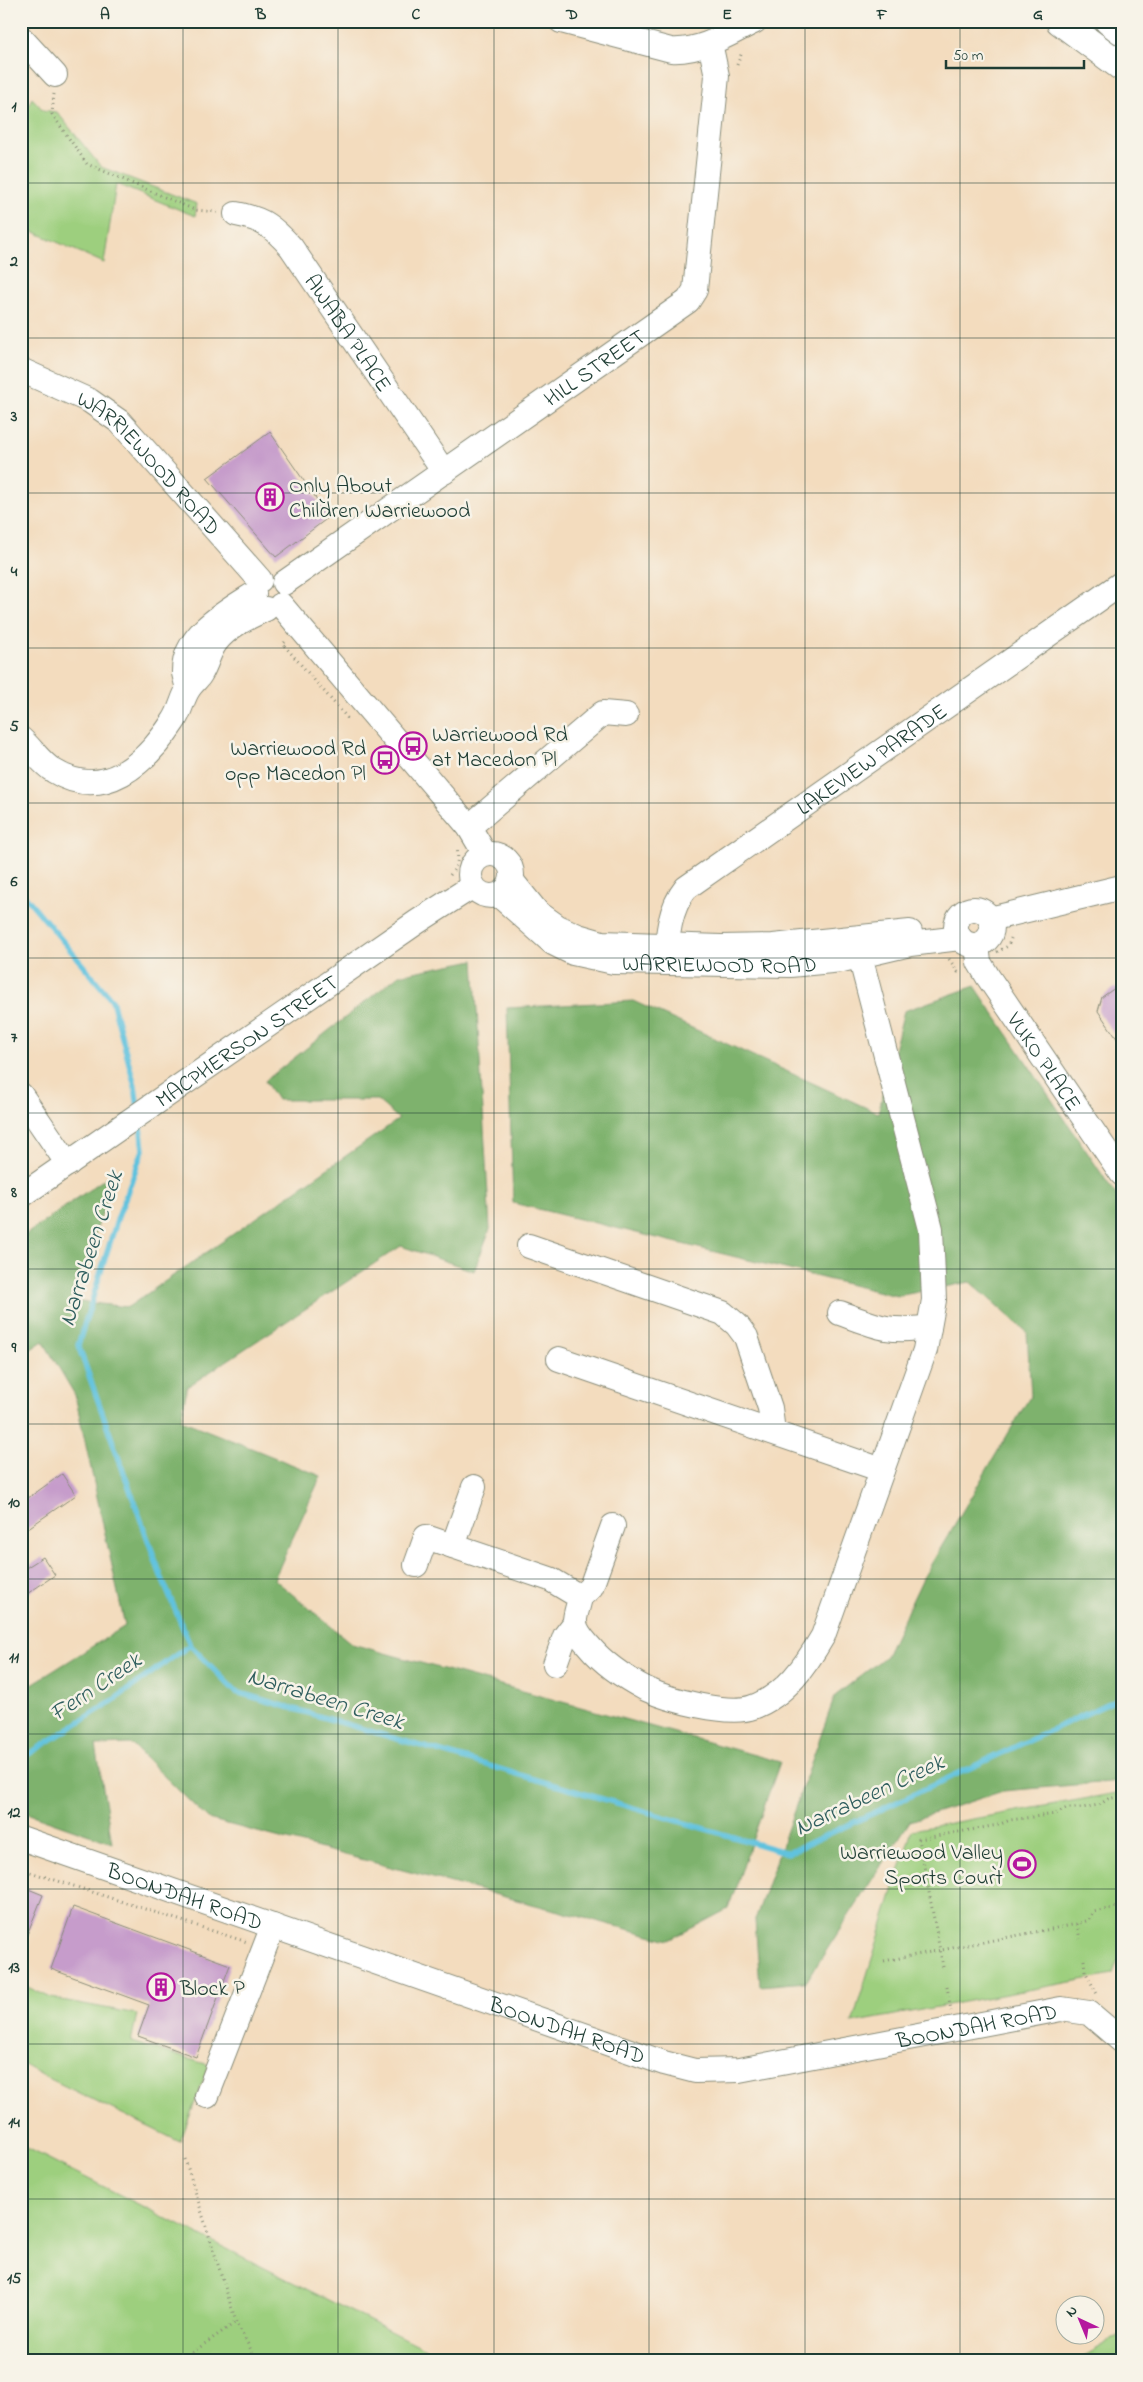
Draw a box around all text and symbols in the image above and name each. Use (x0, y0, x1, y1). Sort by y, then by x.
text: A (100, 3, 110, 27)
text: B (255, 3, 267, 27)
text: C (412, 3, 421, 27)
text: D (565, 3, 578, 27)
text: E (722, 3, 732, 27)
text: F (876, 3, 888, 27)
text: G (1033, 3, 1043, 27)
scale bar (946, 38, 1083, 70)
text: 50 m (953, 45, 984, 67)
text: 1 (11, 95, 17, 119)
text: 2 (9, 250, 18, 274)
street label: AWABA PLACE (295, 269, 398, 400)
street label: HILL STREET (538, 322, 654, 416)
street label: WARRIEWOOD ROAD (71, 384, 227, 544)
text: 3 (10, 405, 18, 429)
place label: Only About Children Warriewood (289, 471, 470, 528)
building icon: Only About Children Warriewood (255, 482, 285, 512)
text: 4 (10, 560, 18, 584)
street label: LAKEVIEW PARADE (791, 697, 955, 825)
text: 5 (9, 715, 19, 739)
place label: Warriewood Rd at Macedon Pl (432, 720, 568, 777)
bus stop icon: Warriewood Rd at Macedon Pl (398, 731, 428, 761)
place label: Warriewood Rd opp Macedon Pl (225, 734, 366, 791)
bus stop icon: Warriewood Rd opp Macedon Pl (370, 745, 400, 775)
text: 6 (9, 870, 18, 894)
street label: WARRIEWOOD ROAD (622, 949, 818, 984)
street label: MACPHERSON STREET (150, 968, 346, 1117)
street label: VUKO PLACE (997, 1006, 1088, 1118)
text: 7 (11, 1026, 18, 1050)
water label: Narrabeen Creek (51, 1165, 134, 1331)
text: 8 (10, 1181, 17, 1205)
text: 9 (11, 1336, 17, 1360)
text: 10 (8, 1491, 20, 1515)
water label: Fern Creek (43, 1644, 151, 1732)
text: 11 (9, 1646, 20, 1670)
water label: Narrabeen Creek (243, 1660, 409, 1741)
water label: Narrabeen Creek (789, 1746, 952, 1846)
text: 12 (7, 1801, 21, 1825)
place label: Warriewood Valley Sports Court (840, 1838, 1004, 1895)
sports icon: Warriewood Valley Sports Court (1007, 1849, 1037, 1879)
street label: BOONDAH ROAD (101, 1856, 267, 1940)
text: 13 (8, 1956, 20, 1980)
building icon: Block P (146, 1972, 176, 2002)
place label: Block P (179, 1974, 246, 2006)
street label: BOONDAH ROAD (483, 1990, 649, 2074)
street label: BOONDAH ROAD (893, 1997, 1060, 2059)
text: 14 (8, 2111, 20, 2135)
text: 15 (7, 2267, 22, 2291)
north arrow (1056, 2294, 1106, 2344)
text: N (1061, 2301, 1083, 2323)

